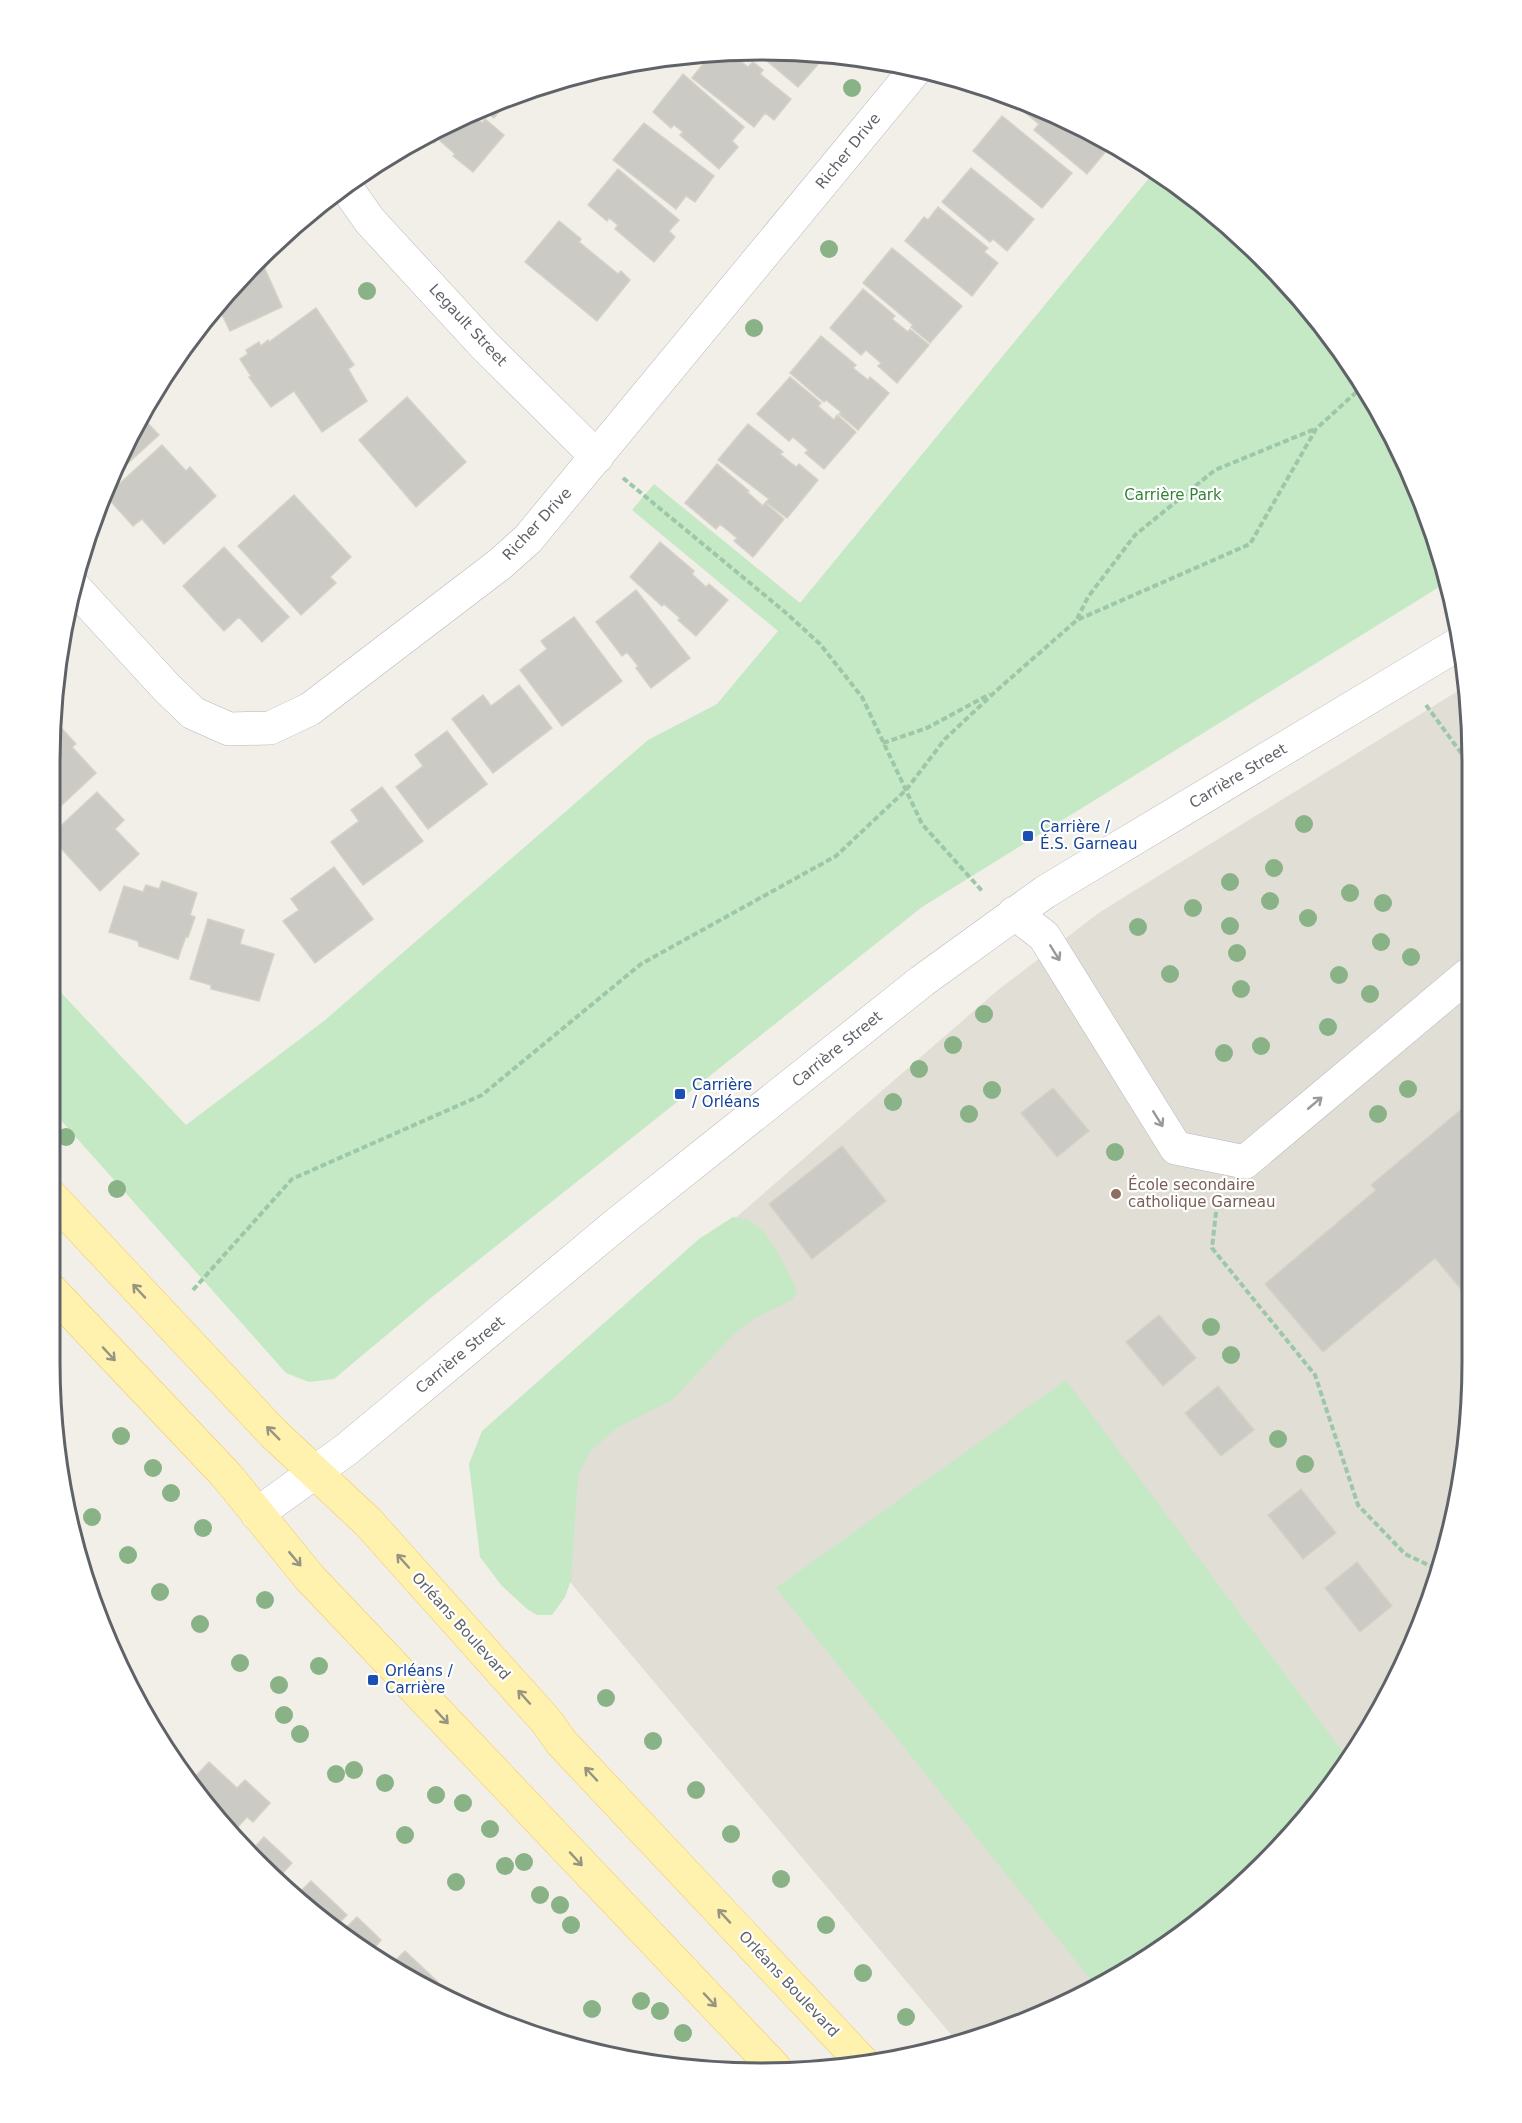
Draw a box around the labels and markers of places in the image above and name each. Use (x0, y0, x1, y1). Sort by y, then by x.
place label: Carrière / É.S. Garneau (1040, 818, 1137, 853)
marker: Carrière / É.S. Garneau (1021, 829, 1035, 843)
place label: Carrière / Orléans (692, 1076, 760, 1111)
marker: Carrière / Orléans (673, 1087, 687, 1101)
place label: École secondaire catholique Garneau (1128, 1175, 1276, 1211)
marker: École secondaire catholique Garneau (1109, 1187, 1123, 1201)
place label: Orléans / Carrière (385, 1662, 454, 1697)
marker: Orléans / Carrière (366, 1673, 380, 1687)

